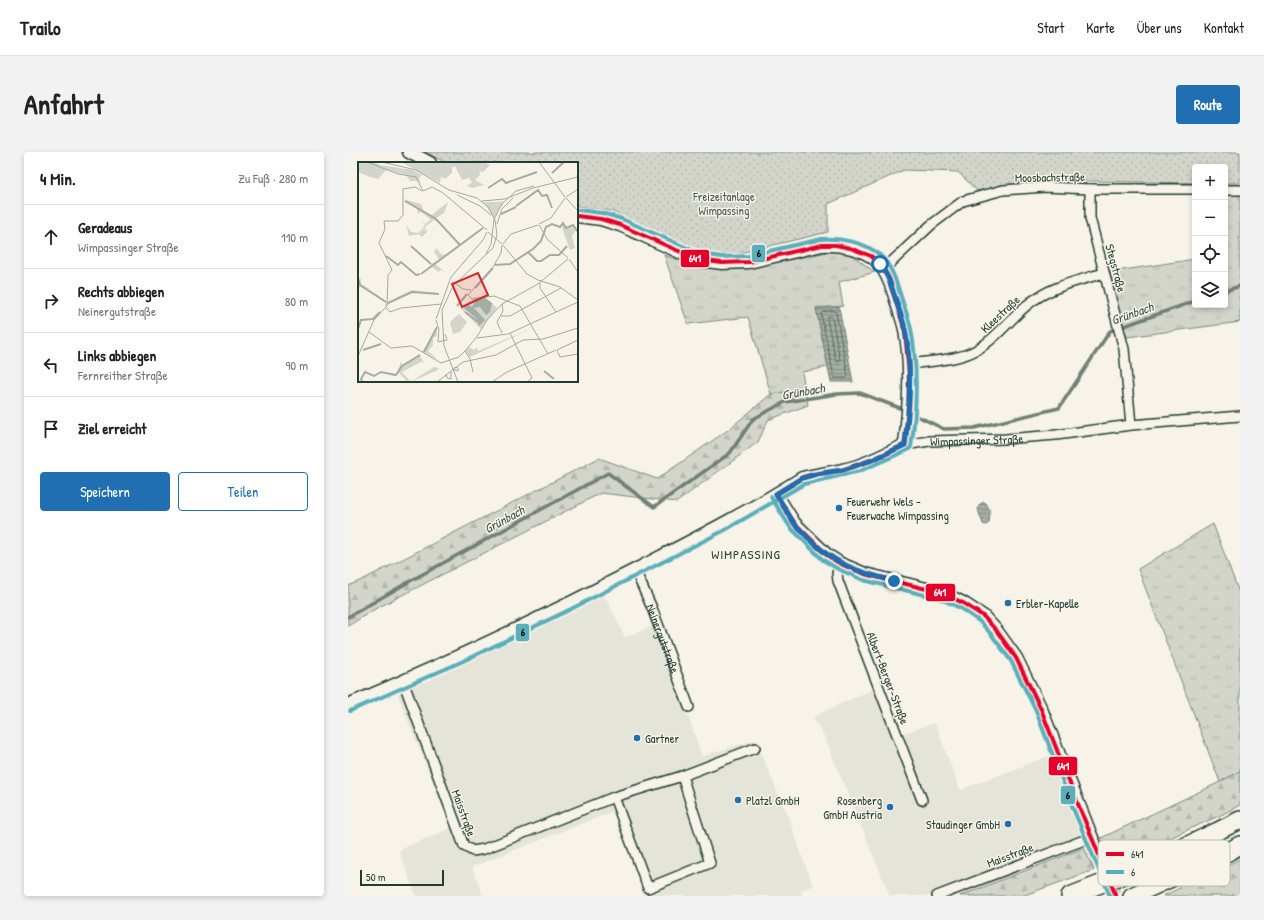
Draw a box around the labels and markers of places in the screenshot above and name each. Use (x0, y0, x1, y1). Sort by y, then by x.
place label: Feuerwehr Wels - Feuerwache Wimpassing (846, 493, 949, 524)
marker: Feuerwehr Wels - Feuerwache Wimpassing (834, 503, 844, 513)
place label: Erbler-Kapelle (1016, 595, 1079, 612)
marker: Erbler-Kapelle (1003, 598, 1013, 608)
place label: Gartner (645, 730, 679, 747)
marker: Gartner (632, 733, 642, 743)
place label: Platzl GmbH (746, 792, 800, 809)
place label: Rosenberg GmbH Austria (823, 792, 882, 823)
marker: Platzl GmbH (733, 795, 743, 805)
marker: Rosenberg GmbH Austria (885, 802, 895, 812)
place label: Staudinger GmbH (926, 816, 1000, 833)
marker: Staudinger GmbH (1003, 819, 1013, 829)

